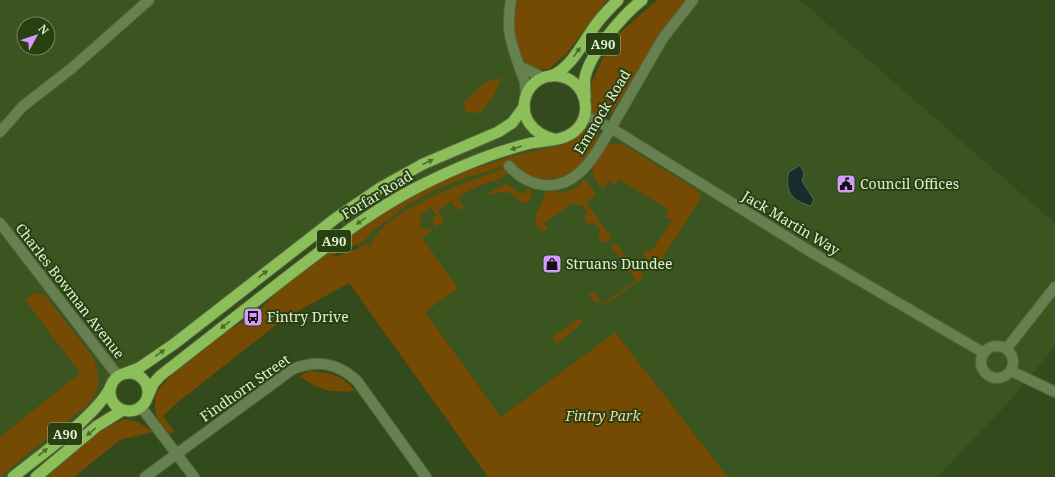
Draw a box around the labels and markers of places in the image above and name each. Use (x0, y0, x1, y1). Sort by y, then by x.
public building icon: Council Offices (835, 173, 857, 195)
place label: Council Offices (860, 174, 959, 193)
shop icon: Struans Dundee (541, 253, 563, 275)
place label: Struans Dundee (566, 254, 673, 273)
bus stop icon: Fintry Drive (242, 306, 264, 328)
place label: Fintry Drive (267, 307, 349, 326)

